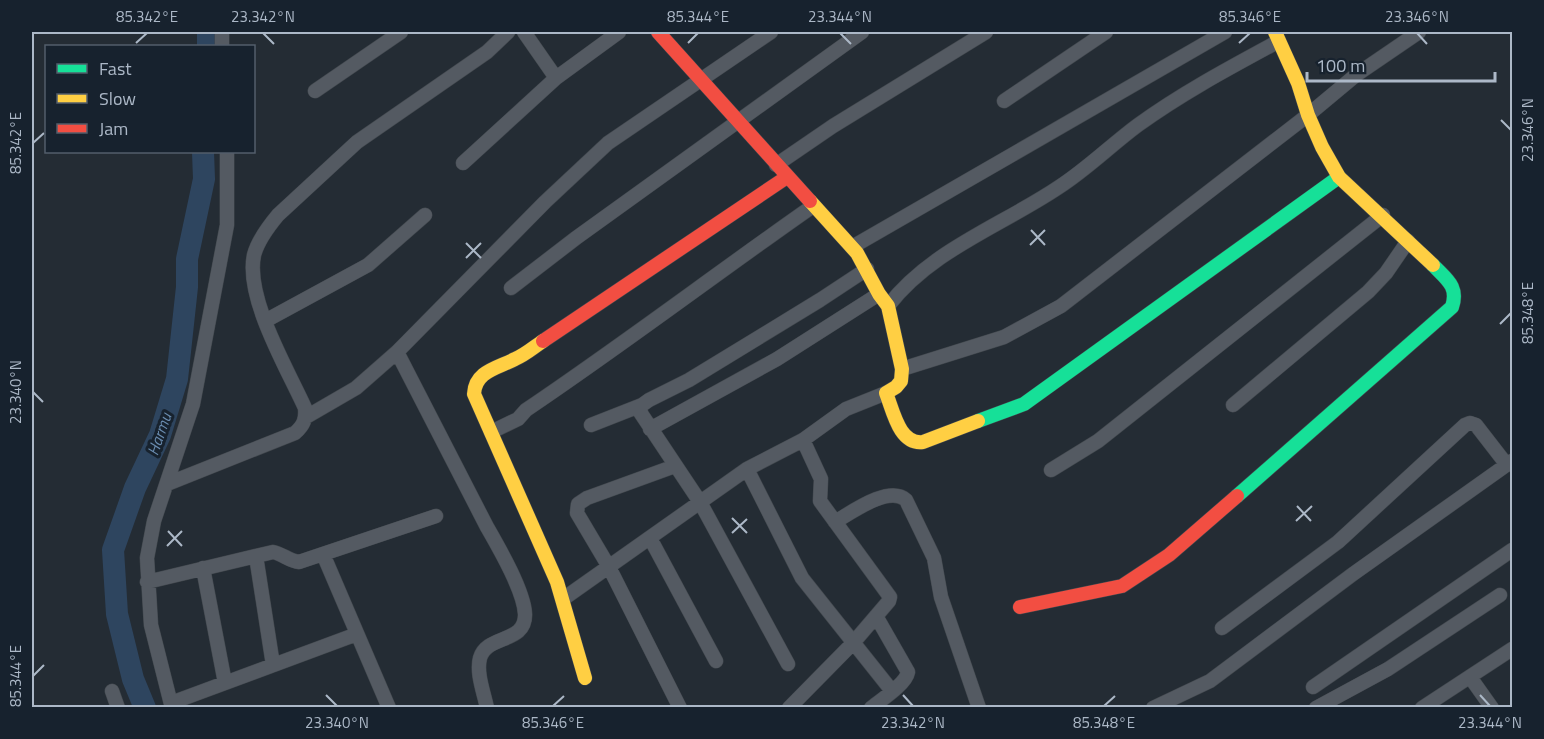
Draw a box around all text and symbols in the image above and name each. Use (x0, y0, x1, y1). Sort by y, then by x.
text: 85.342°E (116, 5, 178, 28)
text: 23.342°N (231, 5, 295, 28)
text: 85.344°E (667, 5, 729, 28)
text: 23.344°N (808, 5, 872, 28)
text: 85.346°E (1219, 5, 1281, 28)
text: 23.346°N (1385, 5, 1449, 28)
legend (45, 45, 255, 153)
scale bar (1307, 45, 1494, 83)
text: 100 m (1316, 52, 1365, 79)
text: Fast (99, 55, 132, 82)
text: Slow (99, 85, 136, 112)
text: 23.346°N (1516, 98, 1539, 162)
text: 85.342°E (4, 112, 27, 174)
text: Jam (99, 115, 128, 142)
text: 85.348°E (1516, 282, 1539, 344)
text: 23.340°N (4, 360, 27, 424)
water label: Harmu (141, 409, 178, 458)
text: 85.344°E (4, 645, 27, 707)
text: 23.340°N (305, 711, 369, 734)
text: 85.346°E (522, 711, 584, 734)
text: 23.342°N (881, 711, 945, 734)
text: 85.348°E (1073, 711, 1135, 734)
text: 23.344°N (1458, 711, 1522, 734)

